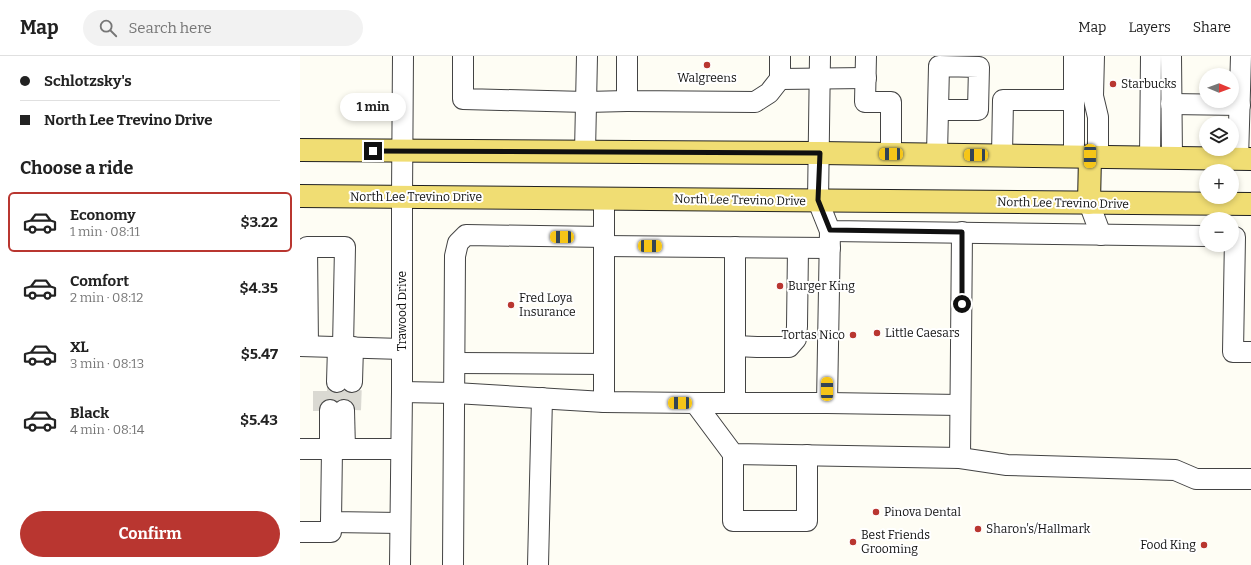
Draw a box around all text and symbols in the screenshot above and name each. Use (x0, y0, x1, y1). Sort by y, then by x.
search box (83, 10, 363, 46)
text: Map (20, 16, 59, 39)
icon: search (97, 17, 119, 39)
text: Search here (129, 19, 212, 37)
text: Map (1078, 19, 1106, 36)
text: Layers (1128, 19, 1171, 36)
text: Share (1193, 19, 1231, 36)
marker: Walgreens (702, 60, 712, 70)
north arrow (1199, 68, 1239, 108)
map controls (1199, 68, 1239, 252)
place label: Walgreens (677, 71, 737, 85)
text: Schlotzsky's (44, 72, 132, 90)
place label: Starbucks (1121, 77, 1177, 91)
marker: Starbucks (1108, 79, 1118, 89)
callout: 1 min (340, 93, 406, 121)
text: 1 min (357, 99, 389, 114)
text: North Lee Trevino Drive (44, 111, 213, 129)
button: layers (1199, 116, 1239, 156)
route end (364, 142, 382, 160)
car (1084, 144, 1096, 168)
car (879, 148, 903, 160)
car (964, 149, 988, 161)
text: Choose a ride (20, 157, 133, 179)
button: + (1199, 164, 1239, 204)
street label: North Lee Trevino Drive (350, 190, 482, 204)
street label: North Lee Trevino Drive (674, 192, 806, 208)
street label: North Lee Trevino Drive (997, 195, 1129, 211)
icon: car (22, 204, 58, 240)
text: Economy (70, 206, 136, 224)
button: − (1199, 212, 1239, 252)
text: $3.22 (240, 213, 278, 231)
text: 1 min · 08:11 (70, 224, 140, 239)
car (550, 231, 574, 243)
car (638, 240, 662, 252)
icon: car (22, 270, 58, 306)
street label: Trawood Drive (395, 271, 409, 351)
text: Comfort (70, 272, 129, 290)
text: $4.35 (239, 279, 278, 297)
place label: Burger King (788, 279, 855, 293)
marker: Burger King (775, 281, 785, 291)
text: 2 min · 08:12 (70, 290, 143, 305)
place label: Fred Loya Insurance (519, 291, 576, 319)
route start (953, 295, 971, 313)
marker: Fred Loya Insurance (506, 300, 516, 310)
place label: Little Caesars (885, 326, 960, 340)
place label: Tortas Nico (782, 328, 845, 342)
marker: Little Caesars (872, 328, 882, 338)
marker: Tortas Nico (848, 330, 858, 340)
icon: car (22, 336, 58, 372)
text: XL (70, 338, 89, 356)
text: $5.47 (241, 345, 278, 363)
text: 3 min · 08:13 (70, 356, 144, 371)
car (821, 377, 833, 401)
car (668, 397, 692, 409)
icon: car (22, 402, 58, 438)
text: Black (70, 404, 109, 422)
text: $5.43 (240, 411, 278, 429)
text: 4 min · 08:14 (70, 422, 144, 437)
place label: Pinova Dental (884, 505, 961, 519)
marker: Pinova Dental (871, 507, 881, 517)
button: Confirm (20, 511, 280, 557)
place label: Sharon's/Hallmark (986, 522, 1091, 536)
marker: Sharon's/Hallmark (973, 524, 983, 534)
place label: Best Friends Grooming (861, 528, 930, 556)
marker: Best Friends Grooming (848, 537, 858, 547)
place label: Food King (1140, 538, 1196, 552)
marker: Food King (1199, 540, 1209, 550)

